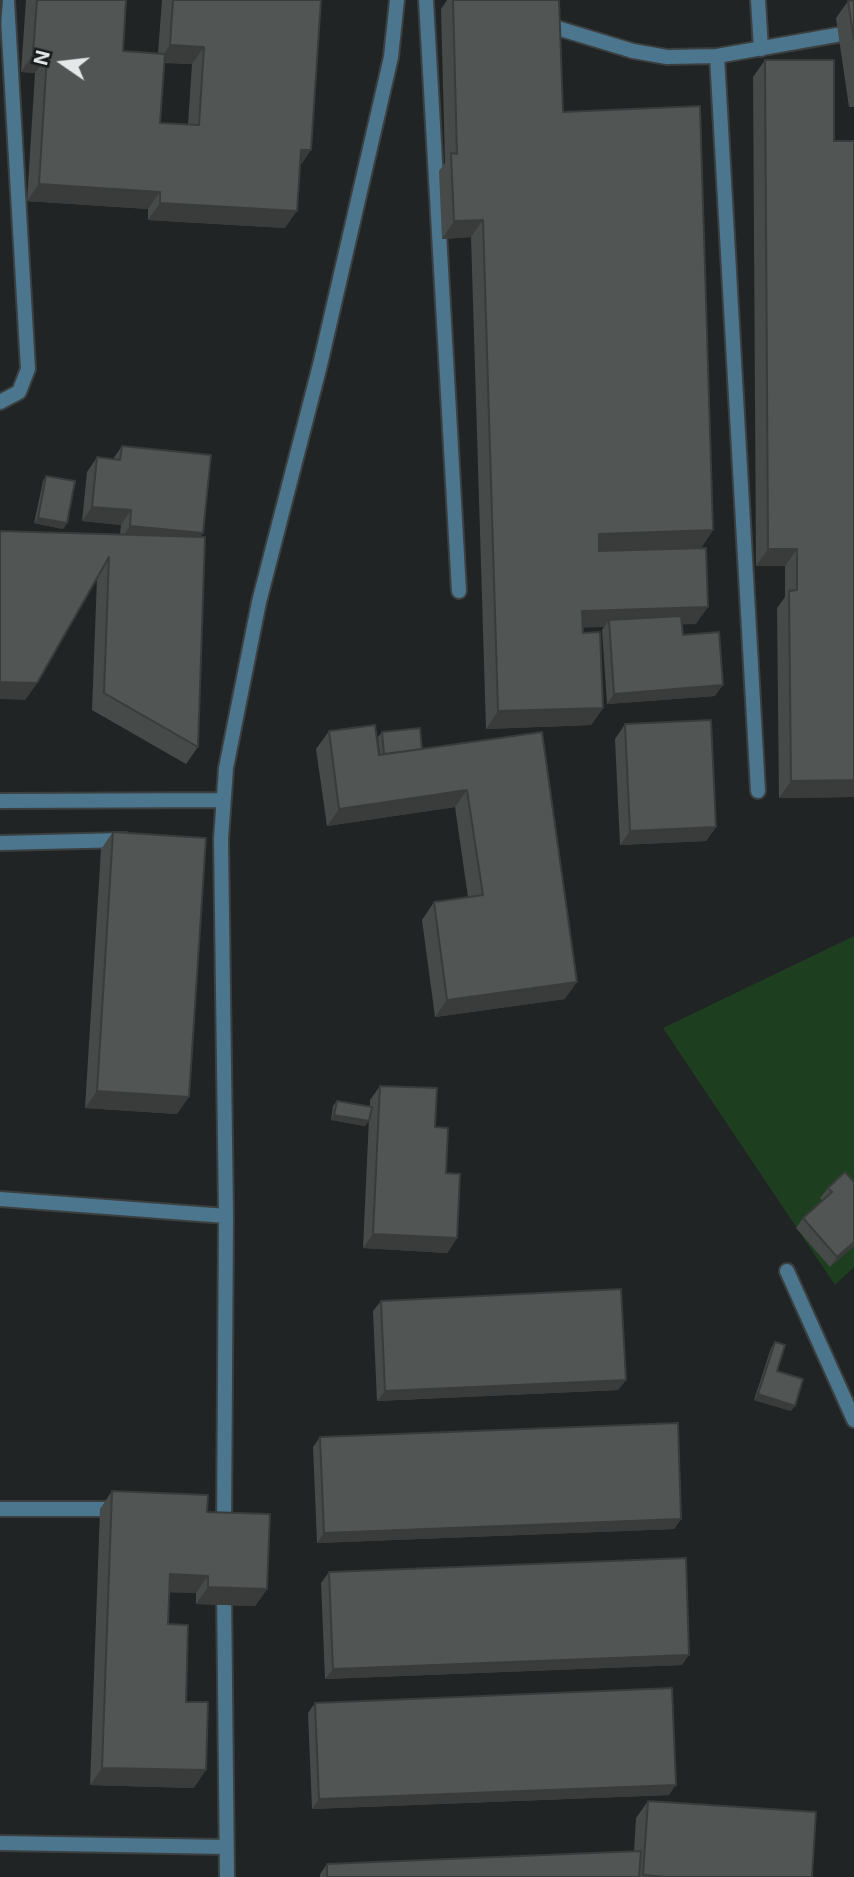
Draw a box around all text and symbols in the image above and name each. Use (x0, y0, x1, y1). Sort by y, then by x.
north arrow (28, 28, 98, 98)
text: N (29, 48, 55, 68)

